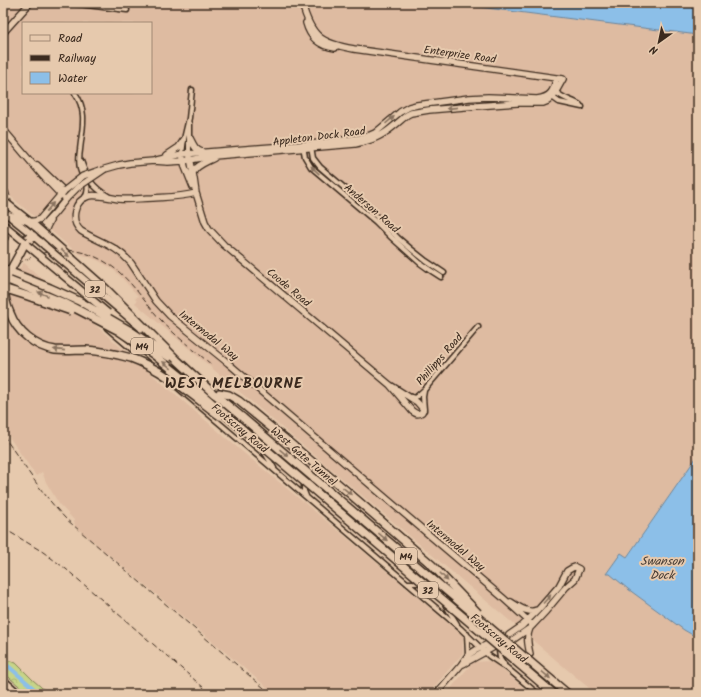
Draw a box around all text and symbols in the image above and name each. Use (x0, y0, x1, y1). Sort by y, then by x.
legend (22, 22, 152, 94)
north arrow (639, 22, 679, 62)
text: Road (58, 29, 83, 48)
text: N (646, 40, 662, 59)
street label: Enterprize Road (423, 41, 498, 69)
text: Railway (58, 49, 96, 68)
text: Water (58, 69, 88, 88)
one-way arrow (446, 105, 459, 112)
one-way arrow (385, 115, 395, 125)
street label: Appleton Dock Road (272, 122, 367, 152)
one-way arrow (310, 166, 320, 175)
street label: Anderson Road (340, 179, 404, 238)
one-way arrow (46, 201, 55, 212)
one-way arrow (60, 248, 70, 257)
street label: Coode Road (262, 264, 315, 312)
road number: 32 (85, 281, 105, 297)
one-way arrow (37, 290, 49, 296)
street label: Intermodal Way (175, 306, 243, 366)
street label: Phillipps Road (412, 329, 468, 390)
road number: M4 (131, 338, 153, 354)
one-way arrow (53, 347, 65, 353)
one-way arrow (162, 361, 173, 370)
district label: WEST MELBOURNE (165, 372, 303, 396)
street label: Footscray Road (207, 399, 272, 458)
street label: West Gate Tunnel (266, 423, 341, 491)
one-way arrow (279, 448, 288, 457)
one-way arrow (342, 487, 352, 496)
street label: Intermodal Way (422, 516, 490, 577)
one-way arrow (377, 533, 388, 542)
road number: M4 (395, 548, 417, 564)
water label: Swanson Dock (640, 552, 685, 585)
one-way arrow (440, 572, 449, 582)
road number: 32 (418, 582, 438, 598)
one-way arrow (543, 593, 552, 604)
street label: Footscray Road (466, 609, 531, 668)
one-way arrow (541, 671, 551, 680)

